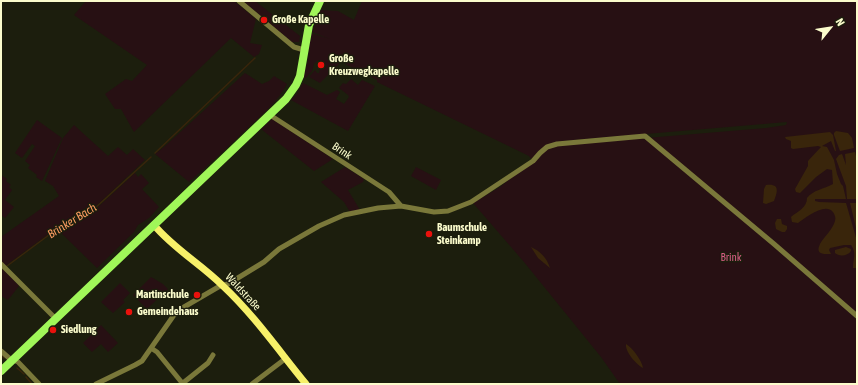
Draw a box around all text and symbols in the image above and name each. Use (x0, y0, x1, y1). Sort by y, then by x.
north arrow (810, 8, 850, 48)
place label: Große Kapelle (272, 13, 329, 27)
marker: Große Kapelle (259, 15, 269, 25)
text: N (834, 16, 847, 28)
place label: Große Kreuzwegkapelle (329, 52, 399, 78)
marker: Große Kreuzwegkapelle (316, 60, 326, 70)
street label: Brink (330, 140, 354, 162)
water label: Brinker Bach (45, 200, 99, 242)
place label: Baumschule Steinkamp (437, 221, 487, 247)
marker: Baumschule Steinkamp (424, 229, 434, 239)
park label: Brink (720, 251, 742, 265)
street label: Waldstraße (222, 271, 264, 313)
place label: Martinschule (136, 288, 189, 302)
marker: Martinschule (192, 290, 202, 300)
place label: Gemeindehaus (137, 305, 198, 319)
marker: Gemeindehaus (124, 307, 134, 317)
place label: Siedlung (61, 323, 97, 337)
marker: Siedlung (48, 325, 58, 335)

